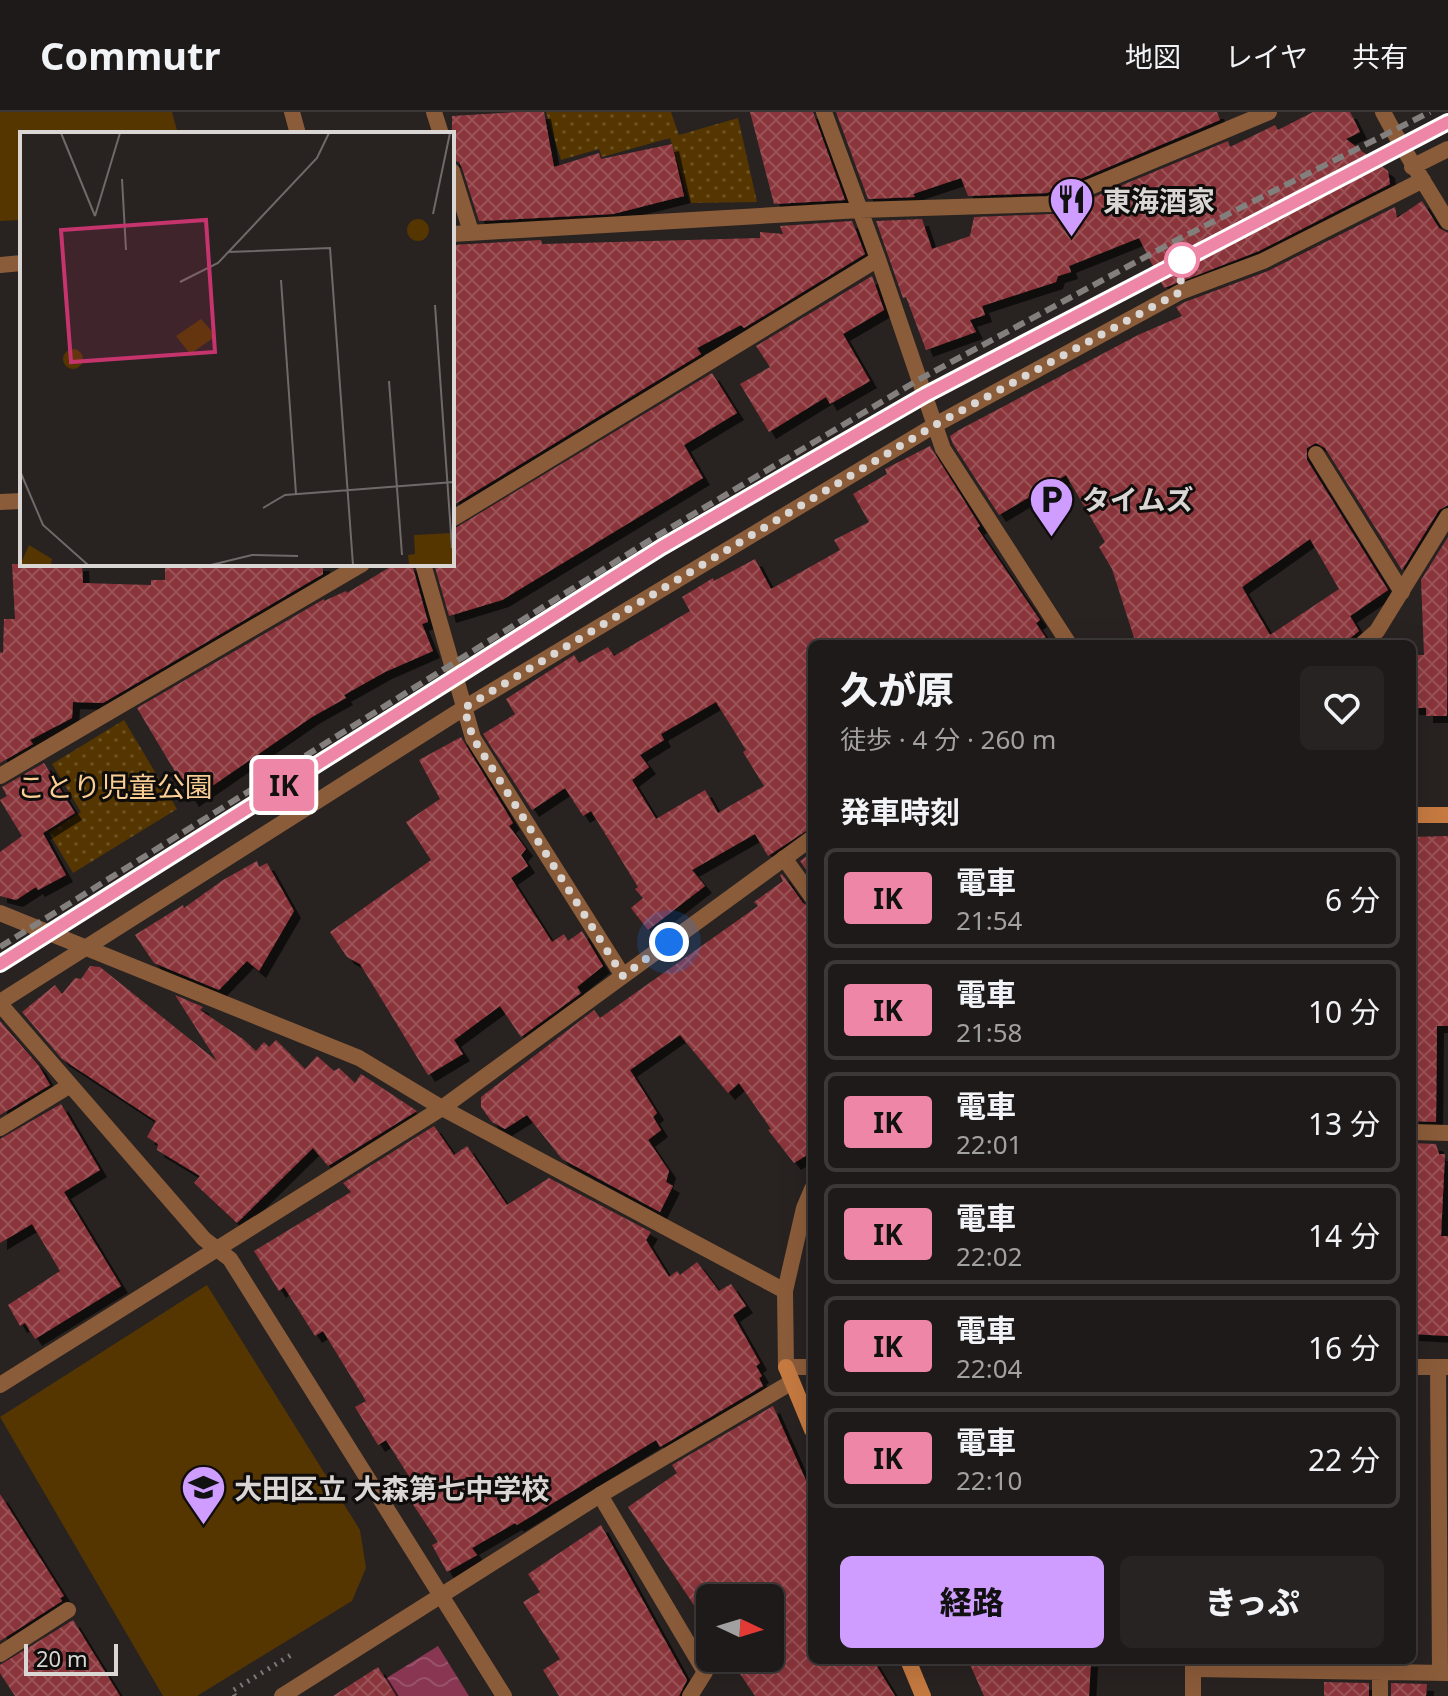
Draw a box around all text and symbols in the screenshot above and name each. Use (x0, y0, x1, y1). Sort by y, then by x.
text: Commutr (40, 29, 220, 81)
text: 地図 (1125, 37, 1181, 75)
text: レイヤ (1225, 37, 1308, 75)
text: 共有 (1352, 37, 1408, 75)
inset map (20, 132, 454, 566)
restaurant icon: 東海酒家 (1048, 176, 1096, 239)
place label: 東海酒家 (1103, 181, 1215, 219)
unlabelled marker (1165, 243, 1199, 277)
parking icon: タイムズ (1027, 475, 1075, 538)
place label: タイムズ (1082, 480, 1193, 518)
text: 久が原 (840, 663, 954, 715)
button: heart (1300, 666, 1384, 750)
text: 徒歩 · 4 分 · 260 m (840, 721, 1056, 757)
line badge: IK (248, 759, 320, 811)
text: IK (269, 766, 299, 804)
park label: ことり児童公園 (17, 767, 213, 805)
text: 発車時刻 (840, 791, 960, 832)
text: 電車 (956, 861, 1016, 902)
text: IK (873, 879, 903, 917)
text: 6 分 (1325, 879, 1380, 920)
text: 21:54 (956, 902, 1022, 938)
your location (649, 922, 689, 962)
text: 電車 (956, 973, 1016, 1014)
text: IK (873, 991, 903, 1029)
text: 10 分 (1308, 991, 1380, 1032)
text: 21:58 (956, 1014, 1022, 1050)
text: 電車 (956, 1085, 1016, 1126)
text: IK (873, 1103, 903, 1141)
text: 13 分 (1308, 1103, 1380, 1144)
text: 22:01 (956, 1126, 1022, 1162)
text: 電車 (956, 1197, 1016, 1238)
text: IK (873, 1215, 903, 1253)
text: 14 分 (1308, 1215, 1380, 1256)
text: 22:02 (956, 1238, 1022, 1274)
text: 電車 (956, 1309, 1016, 1350)
text: IK (873, 1327, 903, 1365)
text: 16 分 (1308, 1327, 1380, 1368)
text: 22:04 (956, 1350, 1022, 1386)
text: 電車 (956, 1421, 1016, 1462)
text: IK (873, 1439, 903, 1477)
text: 22 分 (1308, 1439, 1380, 1480)
text: 22:10 (956, 1462, 1022, 1498)
school or university icon: 大田区立 大森第七中学校 (179, 1464, 227, 1527)
place label: 大田区立 大森第七中学校 (234, 1469, 549, 1507)
button: 経路 (840, 1556, 1104, 1648)
button: きっぷ (1120, 1556, 1384, 1648)
north arrow (696, 1584, 784, 1672)
map controls (696, 1584, 784, 1672)
scale bar (24, 1640, 118, 1676)
text: 20 m (36, 1643, 87, 1673)

